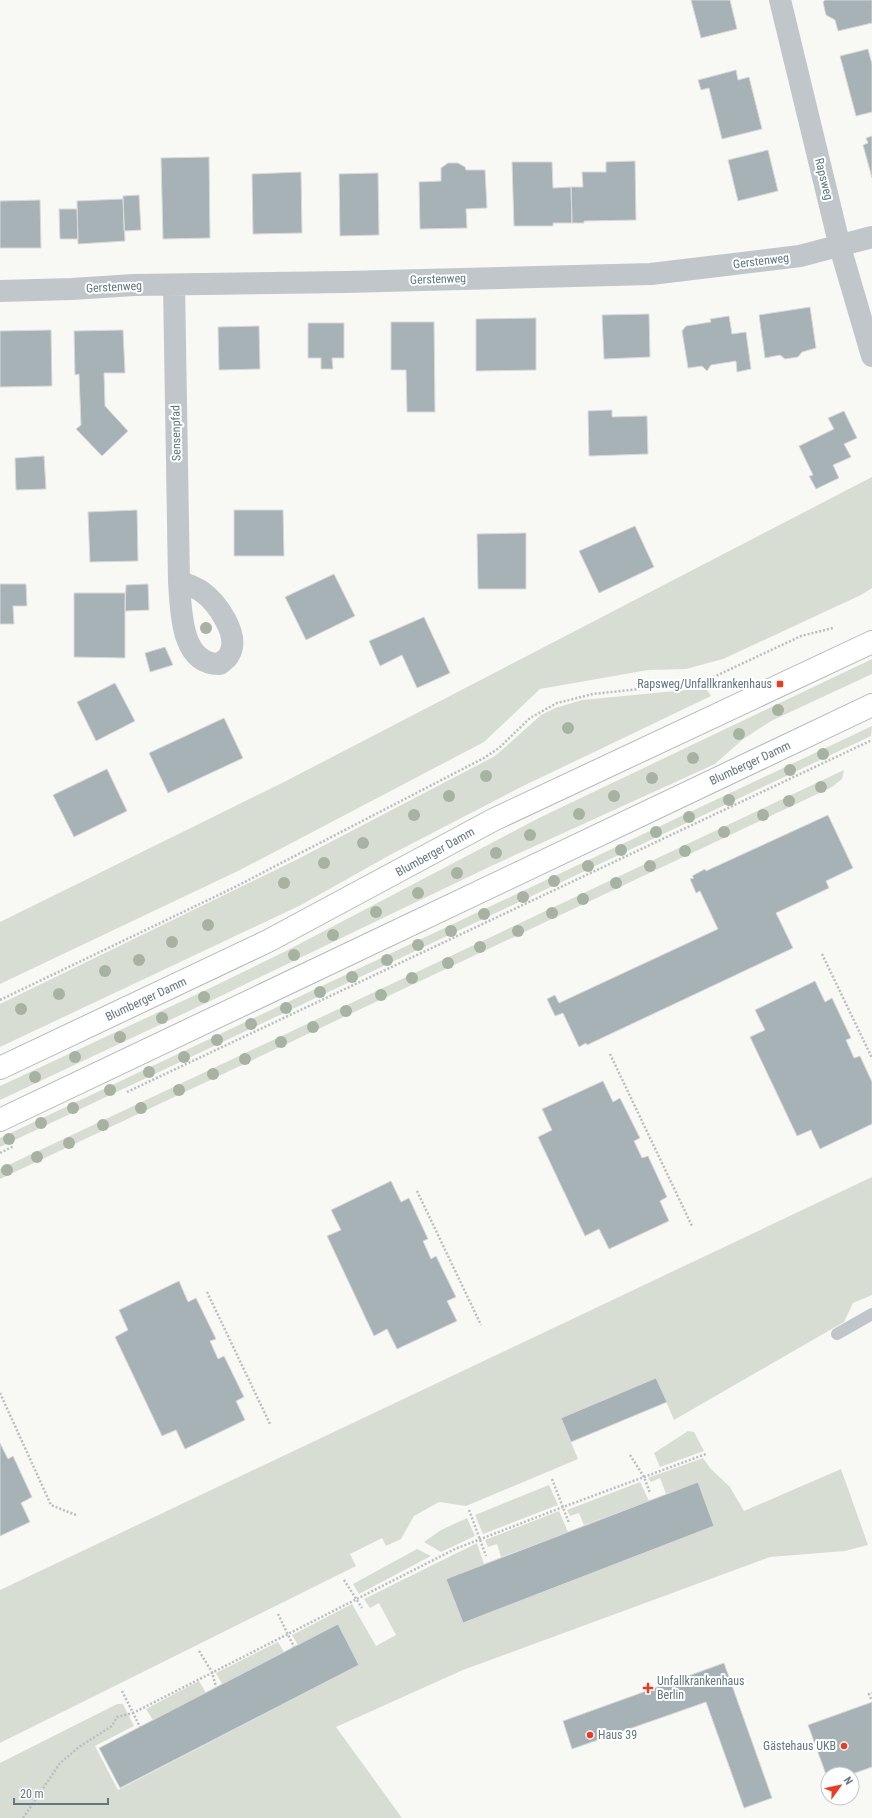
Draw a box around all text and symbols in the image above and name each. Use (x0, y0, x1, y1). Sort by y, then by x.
street label: Rapsweg (812, 157, 836, 202)
street label: Gerstenweg (732, 251, 790, 271)
street label: Gerstenweg (410, 271, 466, 287)
street label: Gerstenweg (86, 279, 142, 295)
street label: Sensenpfad (169, 405, 183, 461)
place label: Rapsweg/Unfallkrankenhaus (637, 677, 772, 691)
marker: Rapsweg/Unfallkrankenhaus (775, 679, 785, 689)
street label: Blumberger Damm (707, 738, 793, 788)
street label: Blumberger Damm (393, 825, 477, 879)
street label: Blumberger Damm (103, 974, 189, 1024)
place label: Unfallkrankenhaus Berlin (657, 1674, 745, 1702)
marker: Unfallkrankenhaus Berlin (642, 1682, 654, 1694)
place label: Haus 39 (598, 1728, 637, 1742)
marker: Haus 39 (585, 1730, 595, 1740)
place label: Gästehaus UKB (763, 1739, 836, 1753)
marker: Gästehaus UKB (839, 1741, 849, 1751)
north arrow (820, 1766, 860, 1806)
text: N (841, 1774, 855, 1787)
scale bar (14, 1780, 108, 1806)
text: 20 m (20, 1787, 44, 1801)

